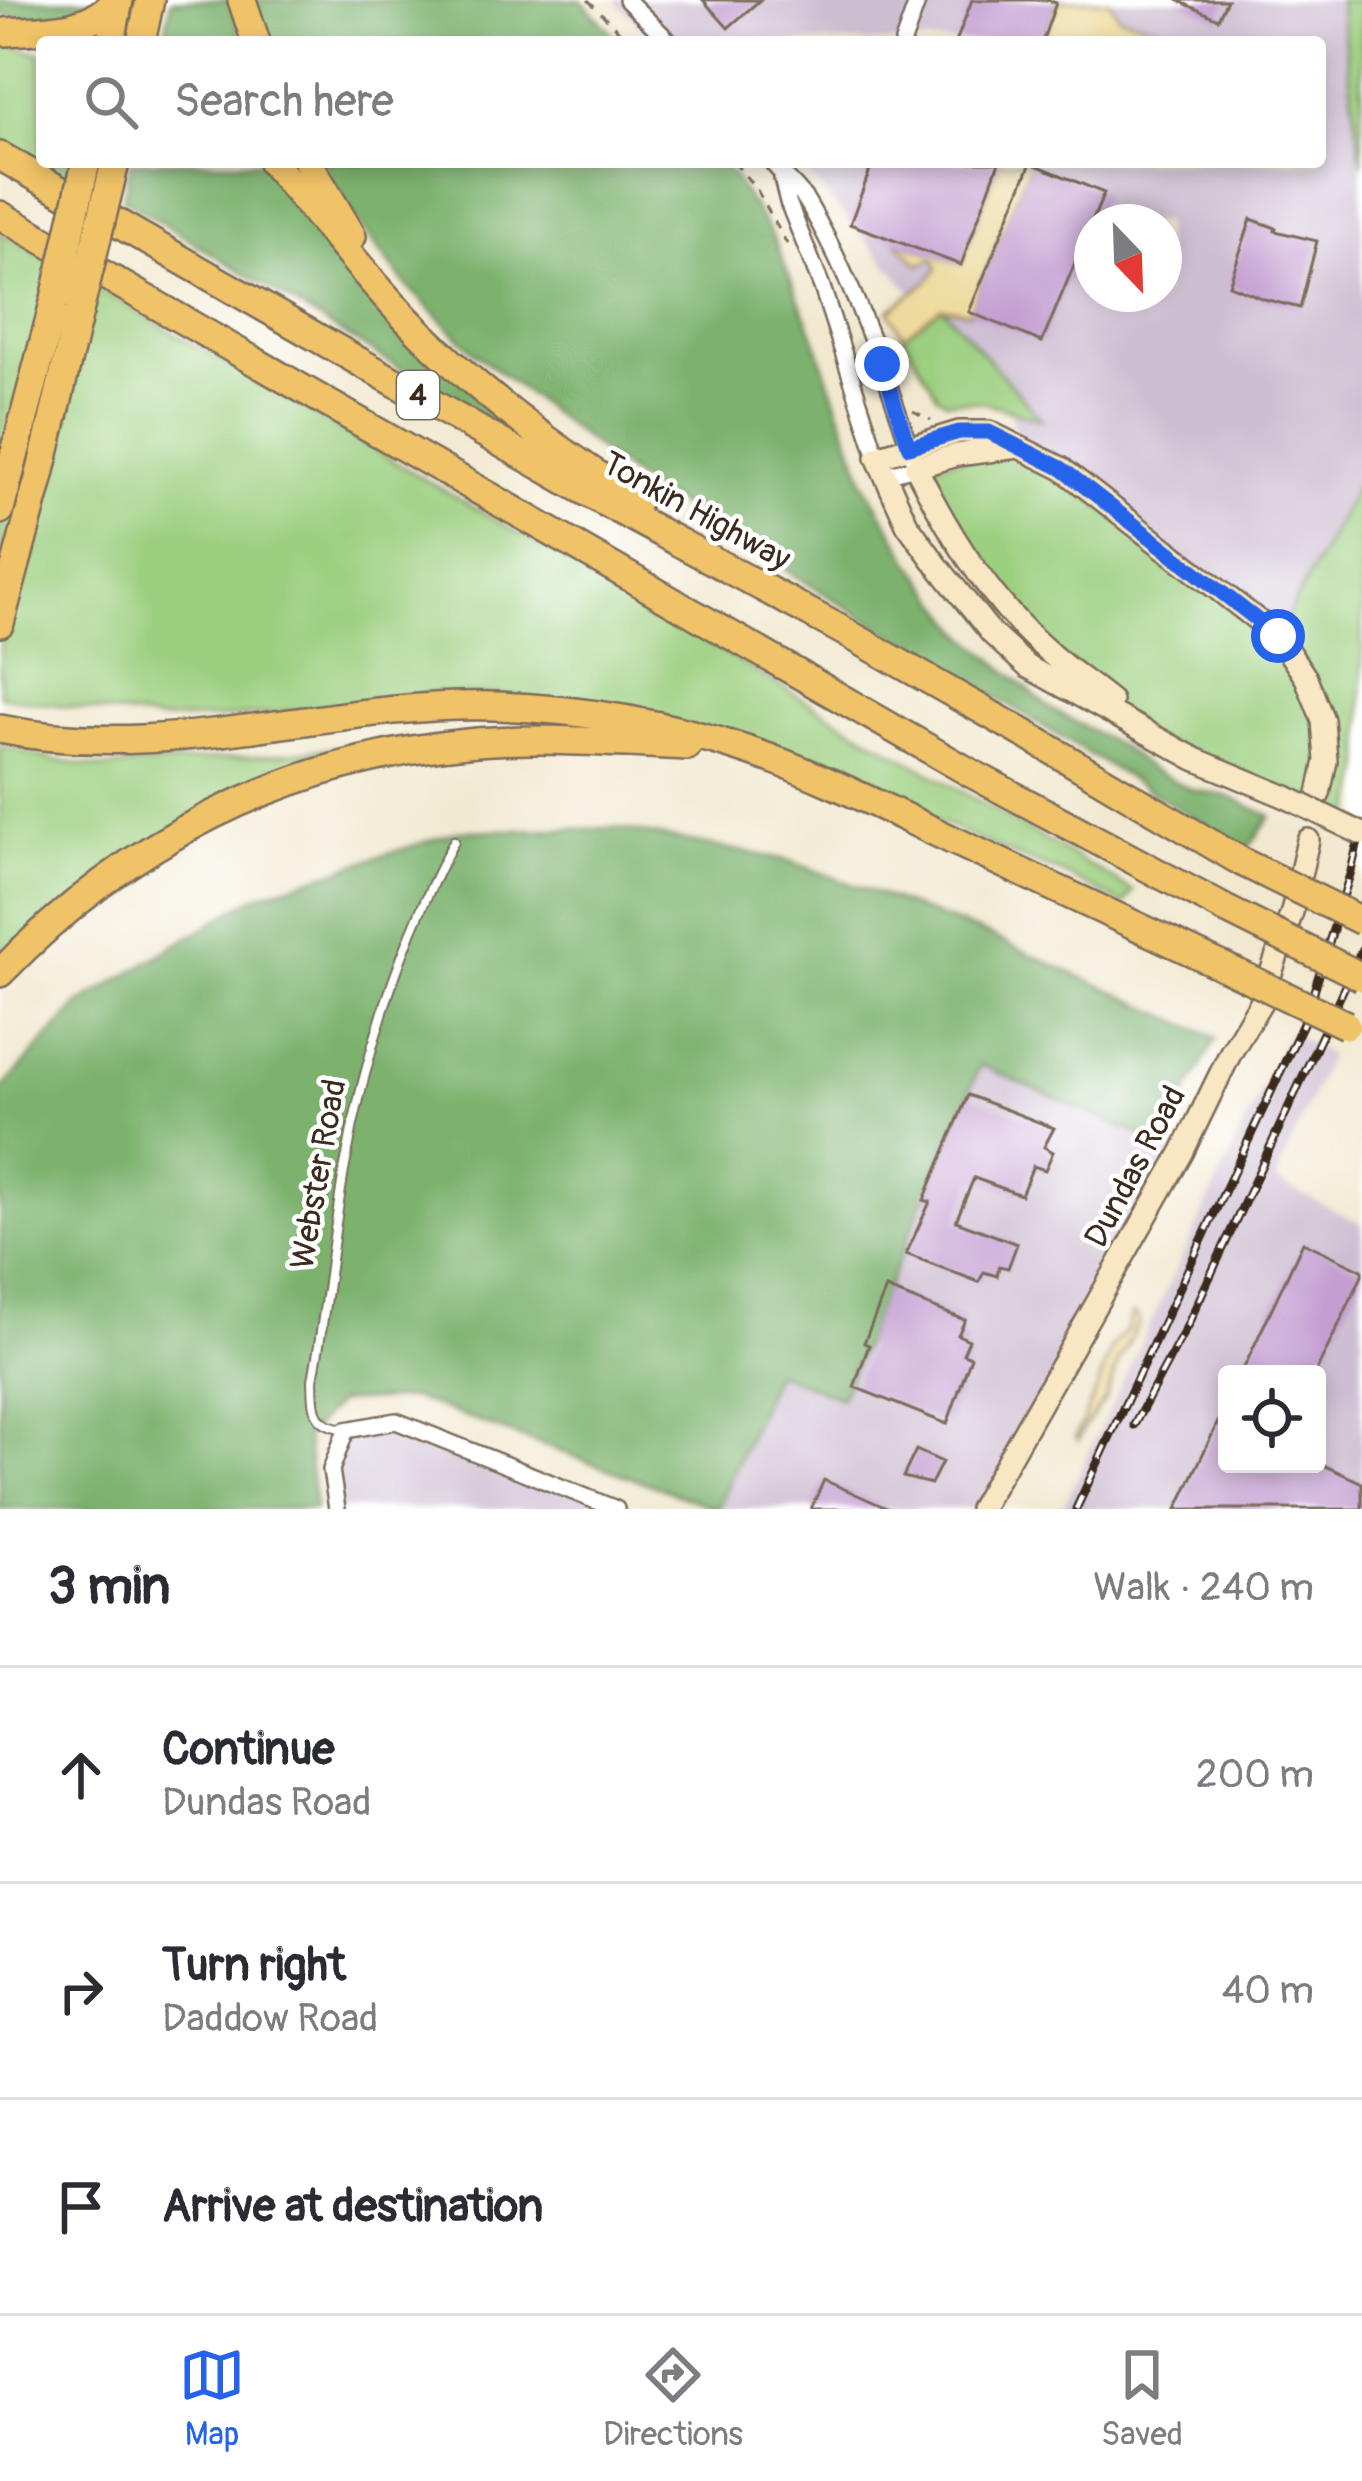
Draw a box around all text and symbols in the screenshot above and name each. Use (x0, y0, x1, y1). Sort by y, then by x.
search box (36, 36, 1326, 168)
icon: search (78, 69, 144, 135)
text: Search here (174, 74, 394, 130)
north arrow (1074, 204, 1182, 312)
route end (855, 337, 909, 391)
road number: 4 (397, 371, 439, 419)
street label: Tonkin Highway (595, 443, 798, 580)
route start (1251, 609, 1305, 663)
street label: Webster Road (282, 1076, 355, 1272)
street label: Dundas Road (1076, 1079, 1195, 1255)
map controls (1218, 1365, 1326, 1473)
button: locate (1218, 1365, 1326, 1473)
text: 3 min (48, 1555, 170, 1619)
text: Walk · 240 m (1093, 1563, 1314, 1612)
text: Continue (162, 1722, 335, 1778)
icon: ahead (48, 1742, 114, 1808)
text: 200 m (1196, 1750, 1314, 1799)
text: Dundas Road (162, 1778, 371, 1827)
text: Turn right (162, 1938, 346, 1994)
icon: right (48, 1958, 114, 2024)
text: 40 m (1222, 1966, 1314, 2015)
text: Daddow Road (162, 1994, 378, 2043)
icon: arrive (48, 2174, 114, 2240)
text: Arrive at destination (162, 2179, 543, 2235)
tab: Map (179, 2342, 245, 2455)
tab: Directions (603, 2342, 743, 2455)
tab: Saved (1101, 2342, 1183, 2455)

